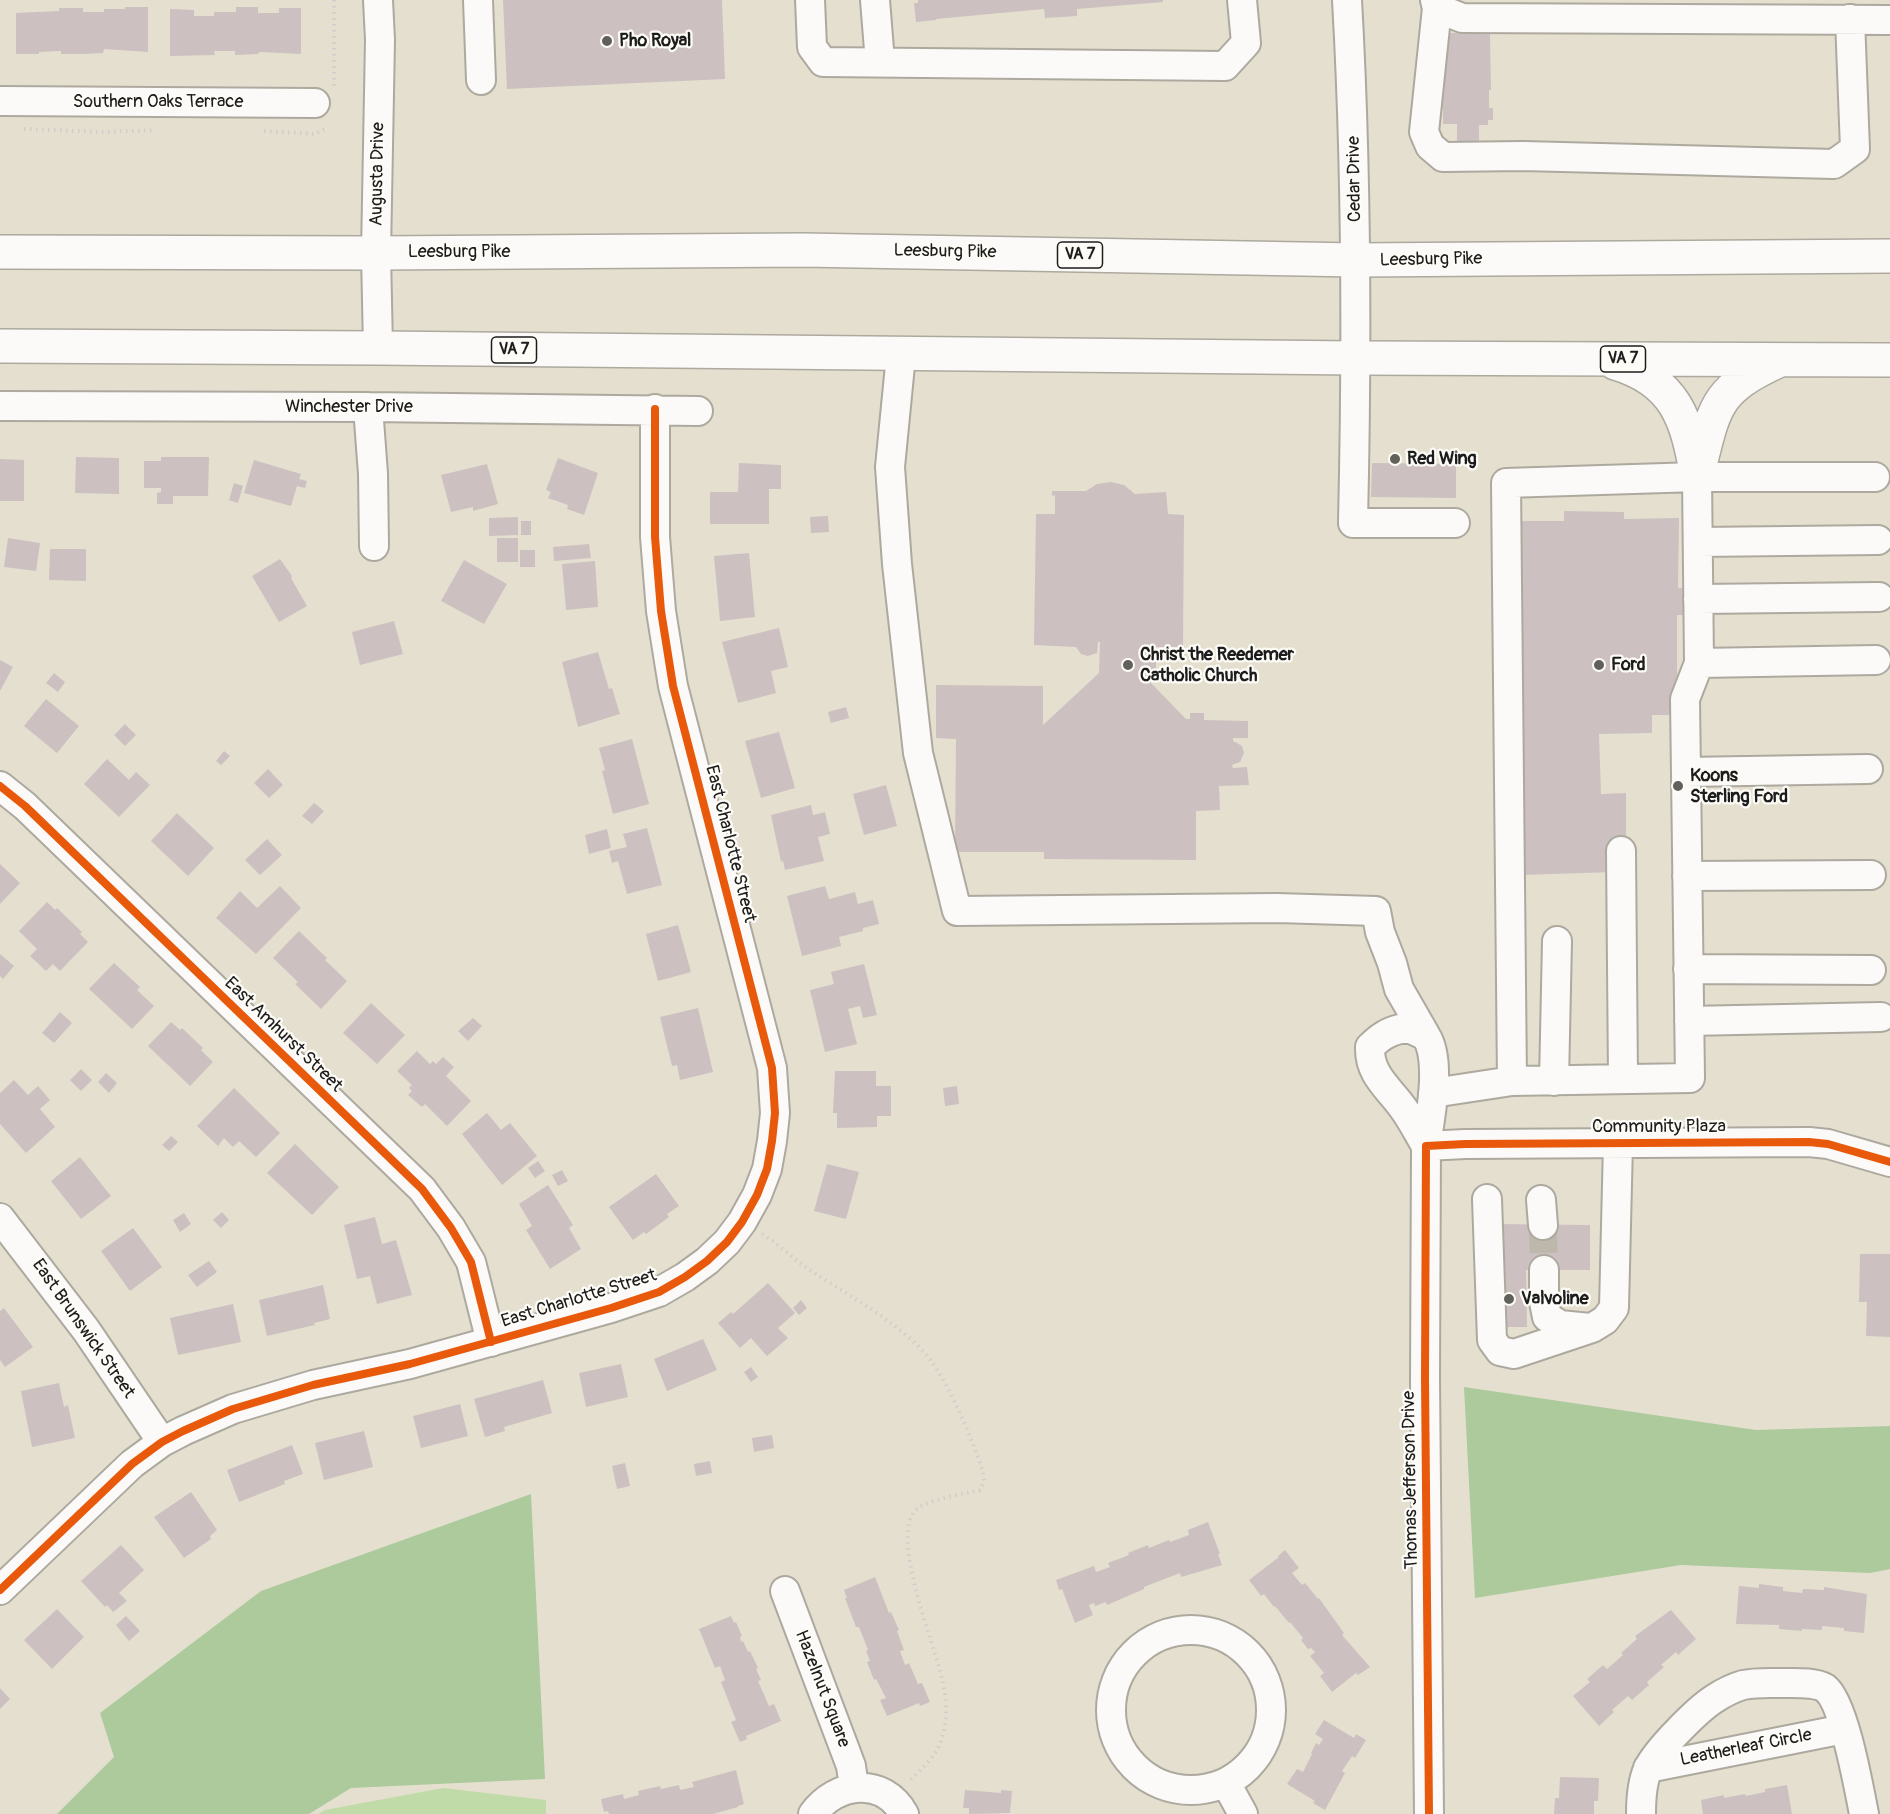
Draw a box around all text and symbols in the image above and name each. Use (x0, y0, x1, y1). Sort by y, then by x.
place label: Pho Royal (619, 30, 691, 52)
marker: Pho Royal (600, 34, 614, 48)
street label: Southern Oaks Terrace (73, 91, 243, 113)
street label: Augusta Drive (366, 122, 390, 226)
street label: Cedar Drive (1343, 136, 1367, 222)
street label: Leesburg Pike (893, 240, 997, 264)
street label: Leesburg Pike (408, 241, 510, 263)
road number: VA 7 (1058, 242, 1102, 268)
street label: Leesburg Pike (1379, 248, 1483, 272)
road number: VA 7 (492, 337, 536, 363)
road number: VA 7 (1600, 346, 1646, 372)
street label: Winchester Drive (285, 396, 413, 418)
place label: Red Wing (1407, 448, 1477, 470)
marker: Red Wing (1388, 452, 1402, 466)
place label: Christ the Reedemer Catholic Church (1140, 644, 1294, 686)
place label: Ford (1611, 654, 1645, 676)
marker: Christ the Reedemer Catholic Church (1121, 658, 1135, 672)
marker: Ford (1592, 658, 1606, 672)
street label: East Charlotte Street (700, 763, 760, 925)
place label: Koons Sterling Ford (1690, 765, 1788, 808)
marker: Koons Sterling Ford (1671, 779, 1685, 793)
street label: East Amhurst Street (219, 973, 347, 1097)
street label: Community Plaza (1592, 1116, 1726, 1138)
street label: East Brunswick Street (27, 1255, 139, 1403)
street label: East Charlotte Street (499, 1265, 659, 1333)
place label: Valvoline (1521, 1288, 1589, 1310)
marker: Valvoline (1502, 1292, 1516, 1306)
street label: Thomas Jefferson Drive (1399, 1391, 1423, 1569)
street label: Hazelnut Square (790, 1627, 854, 1751)
street label: Leatherleaf Circle (1678, 1725, 1814, 1771)

